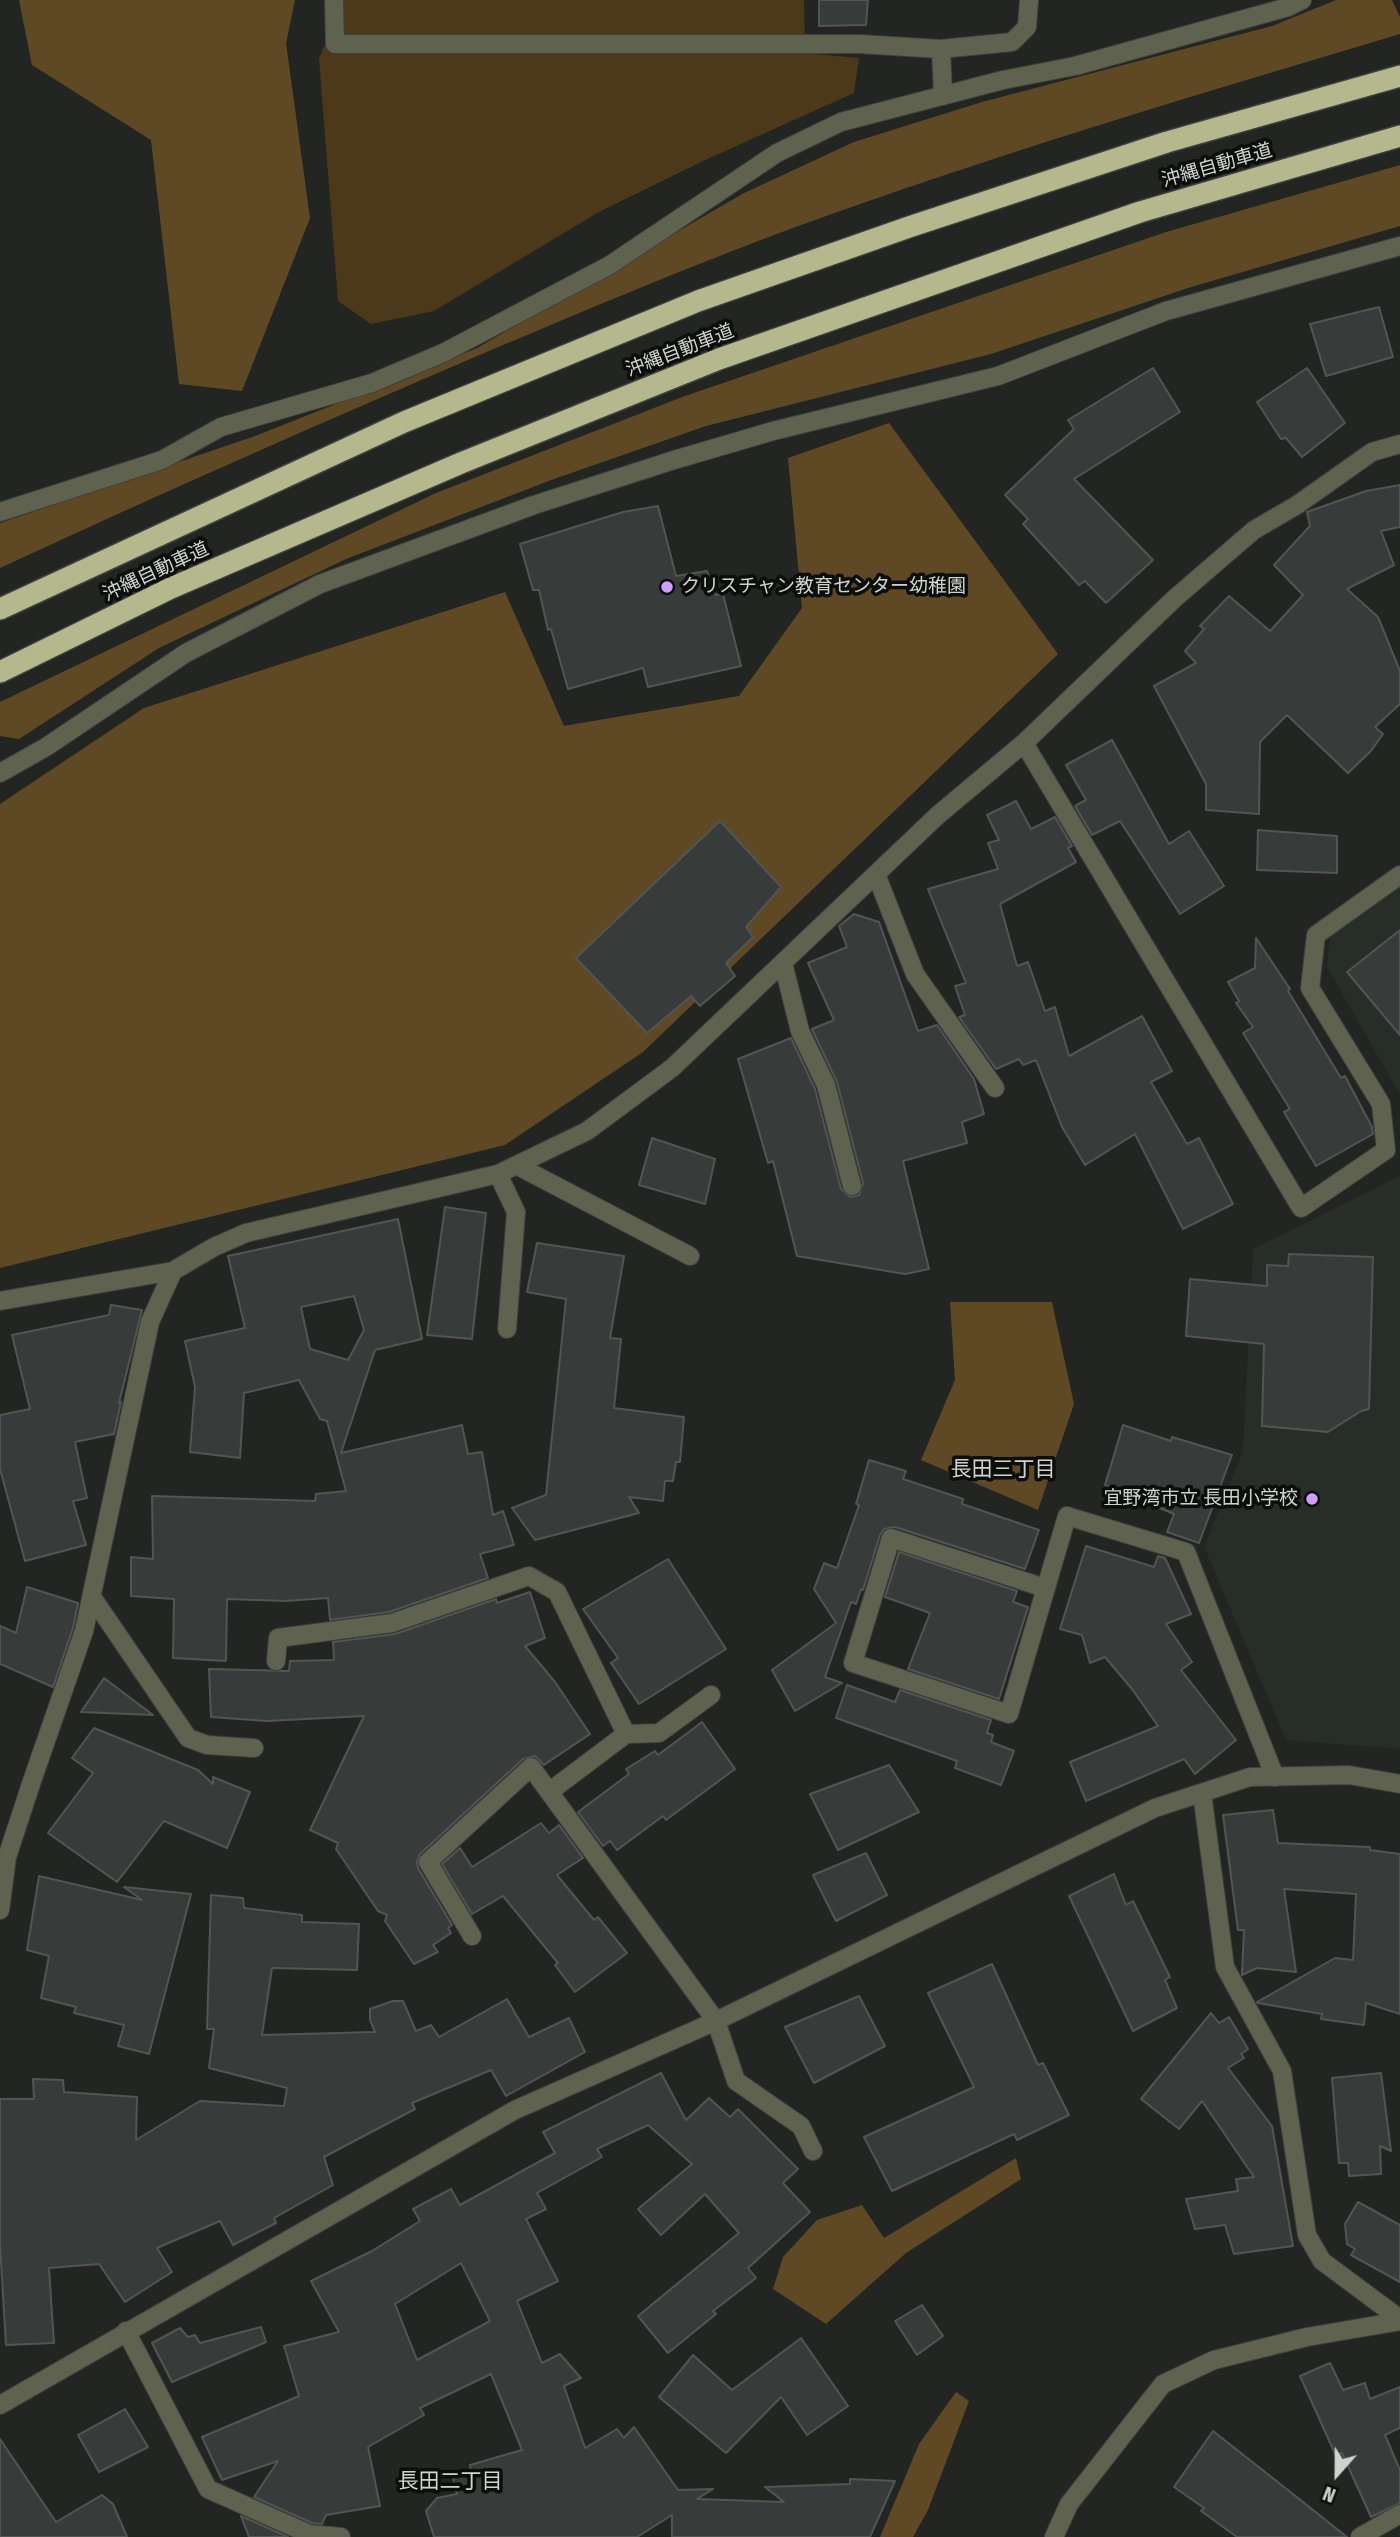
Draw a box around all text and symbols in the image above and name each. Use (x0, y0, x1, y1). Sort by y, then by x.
street label: 沖縄自動車道 (1159, 139, 1275, 193)
street label: 沖縄自動車道 (623, 320, 737, 382)
street label: 沖縄自動車道 (100, 538, 212, 606)
place label: クリスチャン教育センター幼稚園 (681, 576, 966, 598)
marker: クリスチャン教育センター幼稚園 (659, 579, 675, 595)
district label: 長田三丁目 (951, 1457, 1055, 1483)
place label: 宜野湾市立 長田小学校 (1104, 1488, 1298, 1510)
marker: 宜野湾市立 長田小学校 (1304, 1491, 1320, 1507)
north arrow (1302, 2439, 1372, 2509)
district label: 長田二丁目 (398, 2469, 502, 2495)
text: N (1320, 2481, 1339, 2507)

